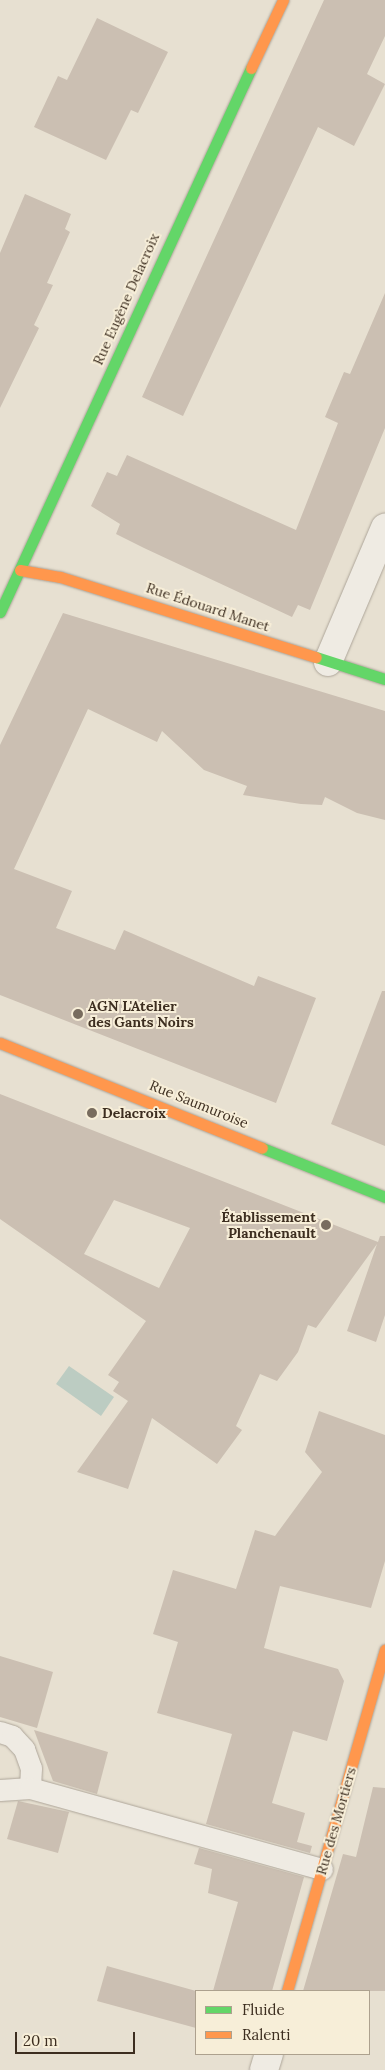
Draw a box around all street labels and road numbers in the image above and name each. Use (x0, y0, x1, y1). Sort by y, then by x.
street label: Rue Eugène Delacroix (89, 231, 163, 367)
street label: Rue Édouard Manet (144, 579, 272, 635)
street label: Rue Saumuroise (147, 1077, 251, 1131)
street label: Rue des Mortiers (313, 1765, 359, 1877)

